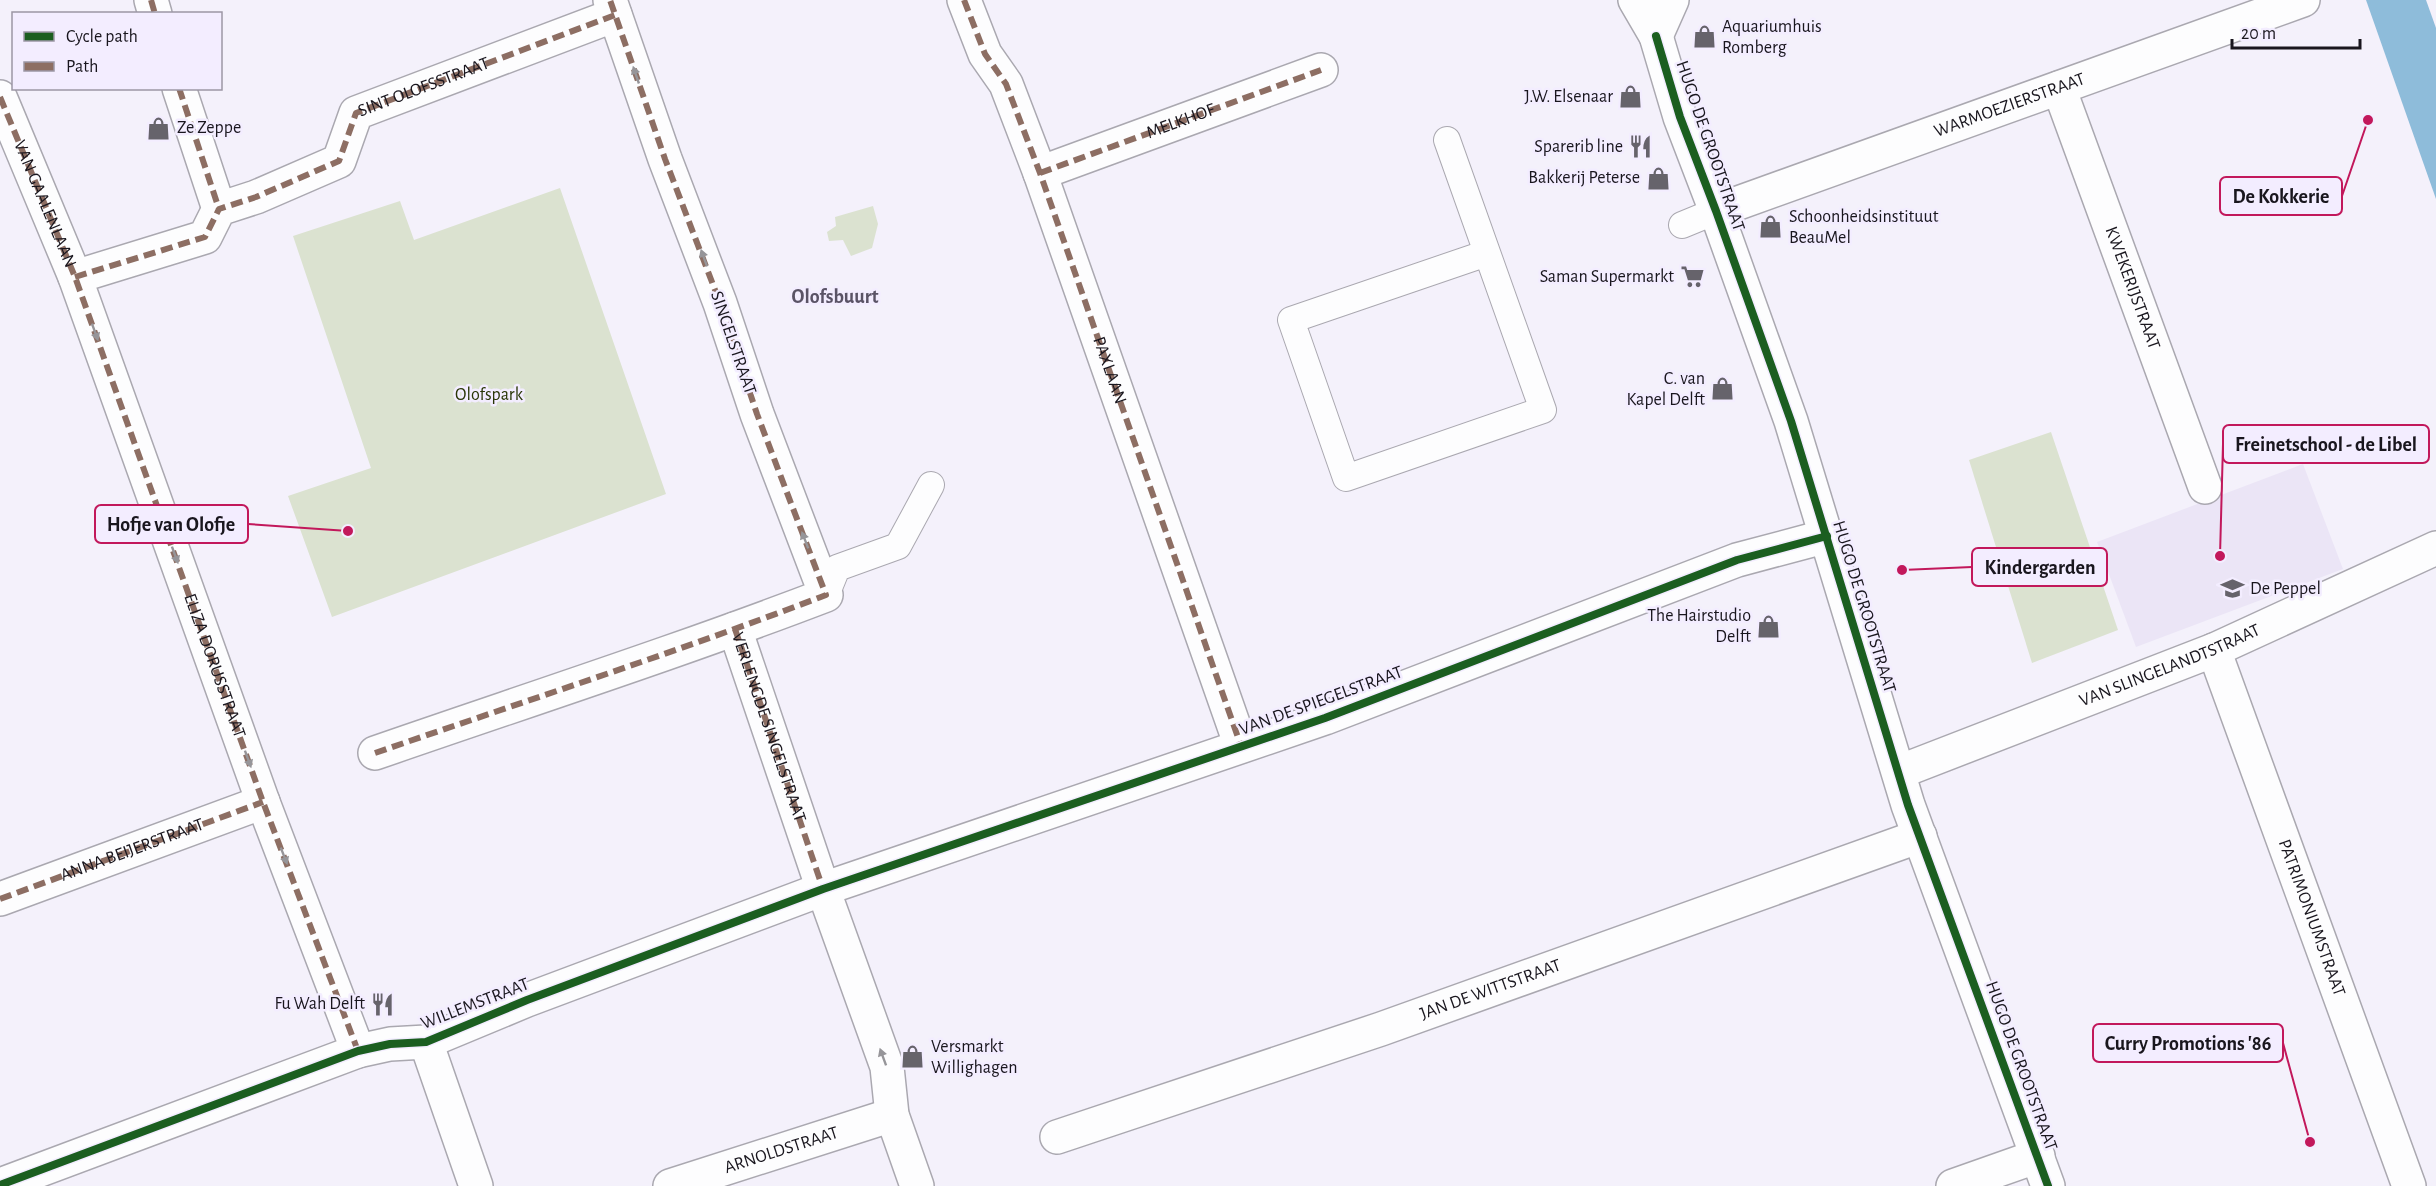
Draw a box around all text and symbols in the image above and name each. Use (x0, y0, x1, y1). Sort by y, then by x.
legend (12, 12, 222, 90)
scale bar (2232, 12, 2360, 50)
place label: Aquariumhuis Romberg (1722, 18, 1822, 57)
shop icon: Aquariumhuis Romberg (1691, 24, 1717, 50)
text: 20 m (2241, 25, 2276, 43)
text: Cycle path (66, 28, 138, 46)
street label: SINT OLOFSSTRAAT (356, 54, 492, 120)
text: Path (66, 58, 98, 76)
street label: HUGO DE GROOTSTRAAT (1672, 58, 1748, 234)
one-way arrow (631, 66, 640, 84)
street label: WARMOEZIERSTRAAT (1932, 70, 2088, 141)
shop icon: J.W. Elsenaar (1618, 84, 1644, 110)
place label: J.W. Elsenaar (1524, 88, 1613, 106)
street label: MELKHOF (1144, 101, 1218, 142)
shop icon: Ze Zeppe (146, 115, 172, 141)
place label: Ze Zeppe (177, 119, 241, 137)
restaurant icon: Sparerib line (1628, 134, 1654, 160)
street label: VAN GAALENLAAN (10, 138, 79, 270)
place label: Sparerib line (1534, 138, 1623, 156)
shop icon: Bakkerij Peterse (1645, 165, 1671, 191)
place label: Bakkerij Peterse (1528, 169, 1640, 187)
callout: De Kokkerie (2220, 177, 2342, 215)
text: De Kokkerie (2232, 187, 2330, 207)
place label: Schoonheidsinstituut BeauMel (1789, 208, 1939, 247)
shop icon: Schoonheidsinstituut BeauMel (1758, 214, 1784, 240)
street label: KWEKERIJSTRAAT (2102, 224, 2163, 352)
one-way arrow (698, 249, 708, 267)
supermarket icon: Saman Supermarkt (1679, 264, 1705, 290)
place label: Saman Supermarkt (1540, 268, 1674, 286)
district label: Olofsbuurt (792, 287, 879, 307)
street label: SINGELSTRAAT (707, 289, 759, 397)
one-way arrow (91, 323, 101, 341)
street label: PAXLAAN (1089, 334, 1129, 406)
place label: C. van Kapel Delft (1626, 370, 1705, 409)
shop icon: C. van Kapel Delft (1710, 376, 1736, 402)
park label: Olofspark (455, 386, 524, 404)
callout: Freinetschool - de Libel (2223, 425, 2429, 463)
text: Freinetschool - de Libel (2235, 435, 2417, 455)
callout: Hofje van Olofje (95, 505, 248, 543)
text: Hofje van Olofje (107, 515, 235, 536)
street label: HUGO DE GROOTSTRAAT (1829, 519, 1899, 695)
one-way arrow (800, 531, 809, 549)
one-way arrow (171, 546, 180, 564)
callout: Kindergarden (1972, 548, 2107, 586)
text: Kindergarden (1984, 558, 2096, 578)
school or university icon: De Peppel (2219, 576, 2245, 602)
place label: De Peppel (2250, 580, 2321, 598)
street label: ELIZA DORUSSTRAAT (180, 591, 248, 741)
place label: The Hairstudio Delft (1647, 607, 1751, 646)
shop icon: The Hairstudio Delft (1756, 613, 1782, 639)
street label: VAN SLINGELANDTSTRAAT (2077, 621, 2263, 710)
street label: VERLENGDE SINGELSTRAAT (728, 630, 809, 825)
street label: VAN DE SPIEGELSTRAAT (1237, 663, 1405, 739)
one-way arrow (243, 750, 253, 768)
street label: ANNA BEIJERSTRAAT (58, 815, 207, 885)
street label: PATRIMONIUMSTRAAT (2275, 837, 2348, 999)
one-way arrow (279, 848, 289, 866)
street label: JAN DE WITTSTRAAT (1418, 956, 1564, 1023)
street label: WILLEMSTRAAT (418, 975, 532, 1033)
street label: HUGO DE GROOTSTRAAT (1982, 979, 2060, 1153)
restaurant icon: Fu Wah Delft (370, 991, 396, 1017)
place label: Fu Wah Delft (274, 995, 365, 1013)
callout: Curry Promotions '86 (2093, 1024, 2283, 1062)
text: Curry Promotions '86 (2105, 1034, 2271, 1054)
place label: Versmarkt Willighagen (931, 1038, 1017, 1077)
shop icon: Versmarkt Willighagen (900, 1044, 926, 1070)
one-way arrow (878, 1048, 888, 1066)
street label: ARNOLDSTRAAT (722, 1124, 841, 1177)

